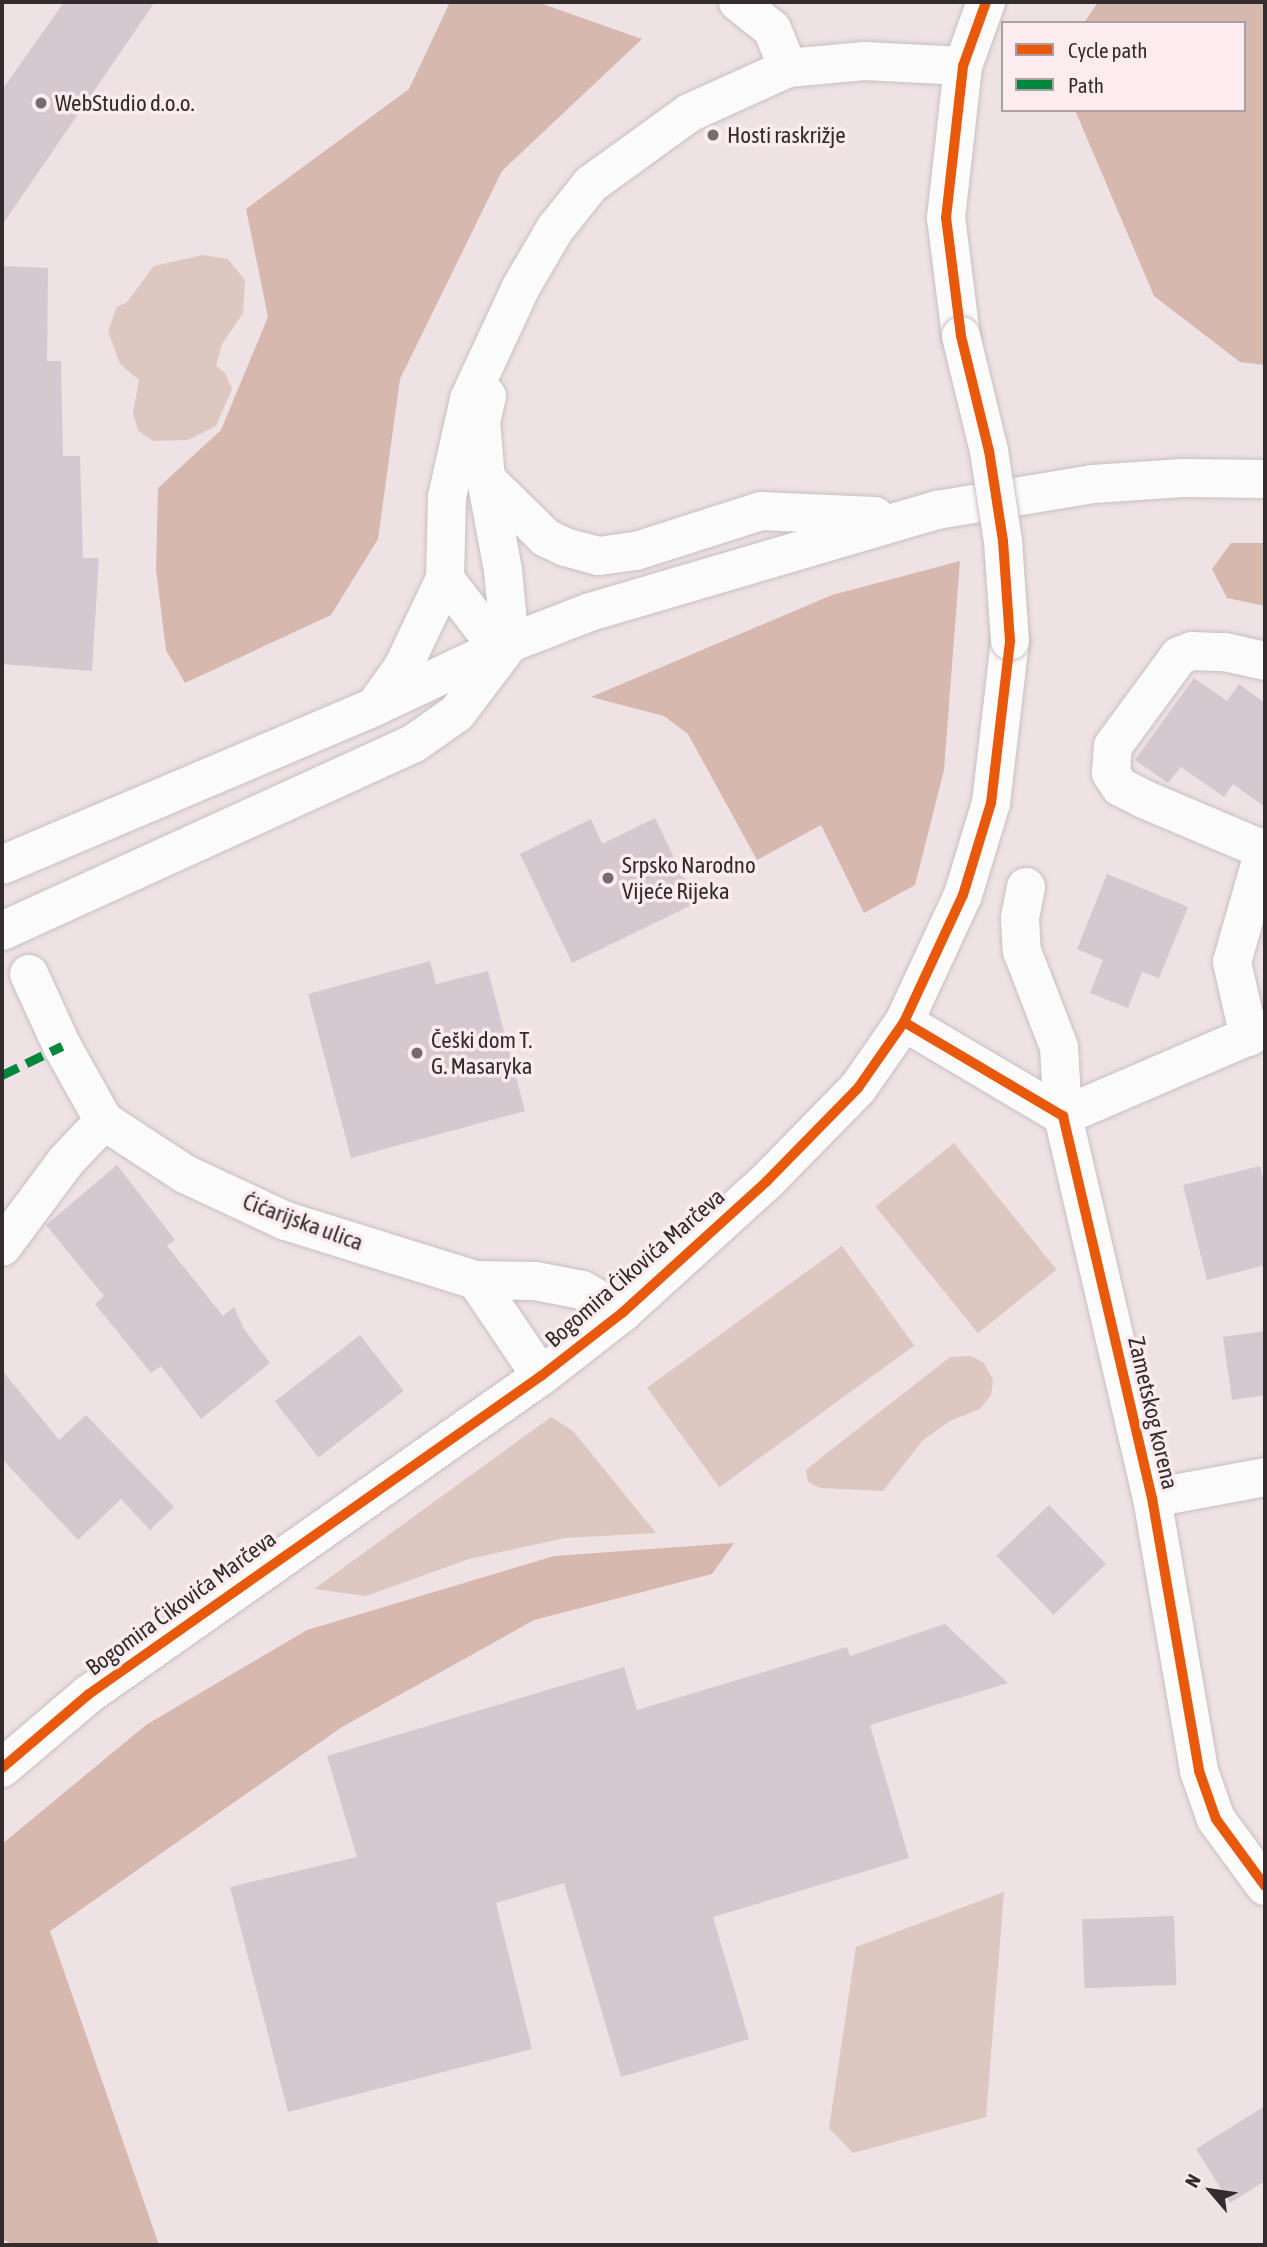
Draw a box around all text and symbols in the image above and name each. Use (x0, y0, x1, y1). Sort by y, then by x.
legend (1001, 21, 1246, 112)
text: Cycle path (1068, 38, 1147, 62)
text: Path (1068, 73, 1104, 97)
place label: WebStudio d.o.o. (55, 89, 195, 117)
marker: WebStudio d.o.o. (33, 95, 49, 111)
place label: Hosti raskrižje (727, 121, 846, 149)
marker: Hosti raskrižje (705, 127, 721, 143)
place label: Srpsko Narodno Vijeće Rijeka (622, 851, 756, 905)
marker: Srpsko Narodno Vijeće Rijeka (600, 870, 616, 886)
place label: Češki dom T. G. Masaryka (431, 1026, 532, 1080)
marker: Češki dom T. G. Masaryka (409, 1045, 425, 1061)
street label: Bogomira Ćikovića Marčeva (540, 1183, 730, 1353)
street label: Ćićarijska ulica (239, 1187, 367, 1257)
street label: Zametskog korena (1122, 1334, 1184, 1492)
street label: Bogomira Ćikovića Marčeva (80, 1525, 282, 1681)
north arrow (1176, 2156, 1246, 2226)
text: N (1180, 2171, 1205, 2191)

